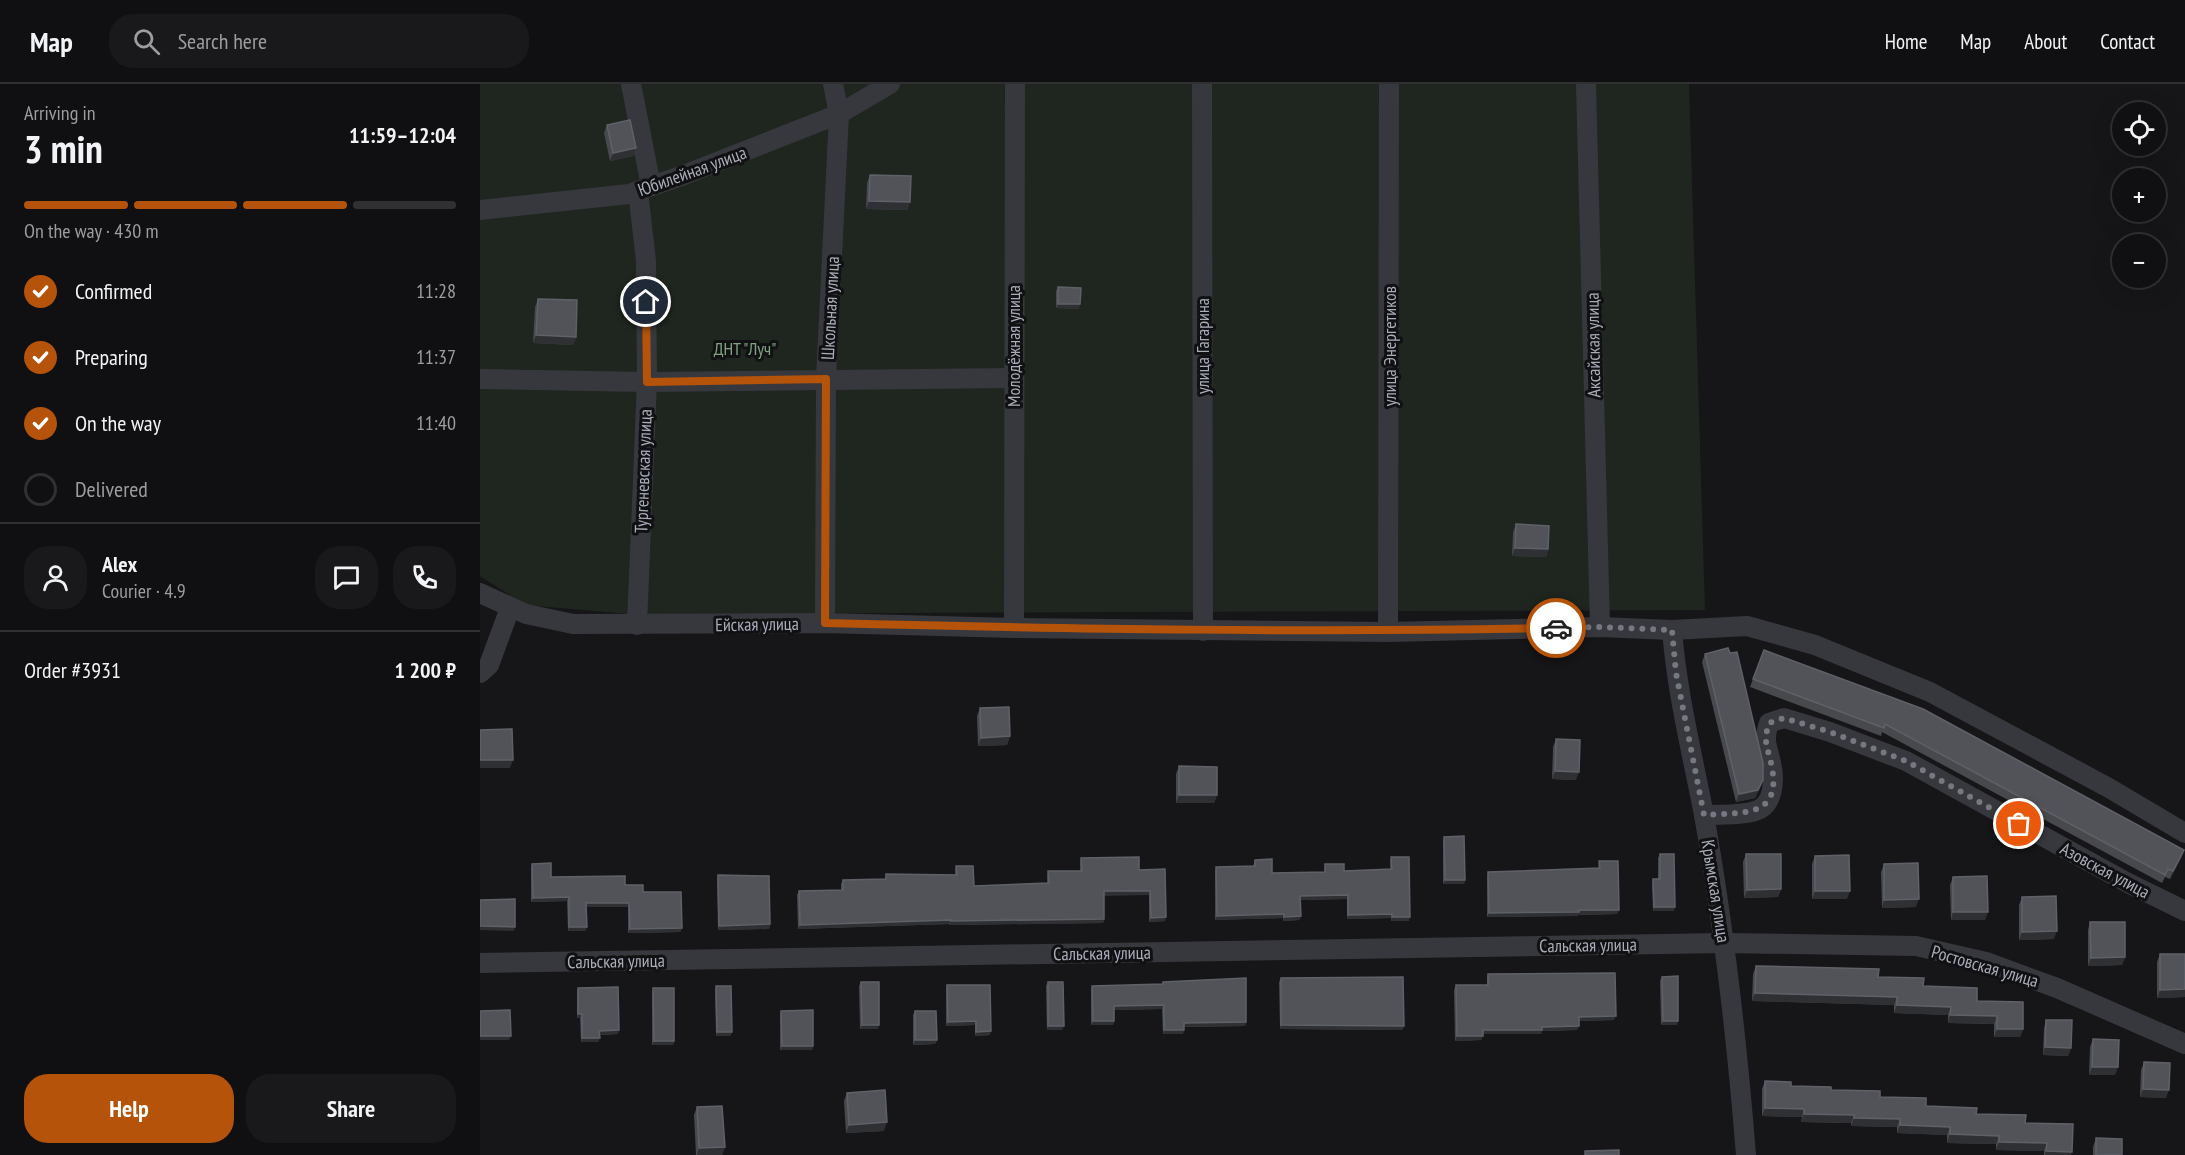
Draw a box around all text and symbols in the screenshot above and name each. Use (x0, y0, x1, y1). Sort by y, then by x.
search box (109, 14, 529, 68)
text: Map (30, 23, 73, 60)
icon: search (130, 25, 163, 58)
text: Search here (178, 27, 267, 55)
text: Home (1885, 28, 1927, 55)
text: Map (1960, 28, 1991, 55)
text: About (2024, 28, 2067, 55)
text: Contact (2100, 28, 2155, 55)
text: Arriving in (24, 100, 96, 126)
map controls (2112, 102, 2166, 288)
button: locate (2112, 102, 2166, 156)
text: 11:59–12:04 (349, 121, 456, 149)
text: 3 min (24, 123, 103, 174)
street label: Юбилейная улица (635, 141, 749, 201)
button: + (2112, 168, 2166, 222)
text: On the way · 430 m (24, 218, 159, 244)
button: − (2112, 234, 2166, 288)
street label: Школьная улица (816, 256, 844, 360)
icon: check (24, 275, 57, 308)
pin (620, 276, 671, 327)
text: Confirmed (75, 277, 152, 305)
text: 11:28 (416, 278, 456, 304)
icon: home (629, 285, 662, 318)
street label: Молодёжная улица (1002, 285, 1025, 407)
street label: улица Энергетиков (1378, 286, 1401, 406)
street label: Аксайская улица (1581, 292, 1605, 398)
street label: улица Гагарина (1191, 298, 1214, 394)
park label: ДНТ "Луч" (714, 337, 776, 360)
icon: check (24, 341, 57, 374)
text: Preparing (75, 343, 148, 371)
text: 11:37 (416, 344, 456, 370)
icon: check (24, 407, 57, 440)
text: On the way (75, 409, 161, 437)
street label: Тургеневская улица (629, 409, 657, 533)
text: 11:40 (416, 410, 456, 436)
text: Delivered (75, 475, 148, 503)
button: person (24, 546, 87, 609)
button: chat (315, 546, 378, 609)
button: phone (393, 546, 456, 609)
text: Alex (102, 550, 137, 578)
text: Courier · 4.9 (102, 578, 186, 604)
courier (1526, 598, 1586, 658)
street label: Ейская улица (715, 612, 799, 636)
icon: car (1540, 612, 1573, 645)
text: Order #3931 (24, 656, 121, 684)
text: 1 200 ₽ (394, 656, 456, 684)
pin (1993, 798, 2044, 849)
icon: bag (2002, 807, 2035, 840)
street label: Азовская улица (2056, 837, 2154, 903)
street label: Крымская улица (1697, 838, 1735, 944)
street label: Сальская улица (1539, 933, 1637, 957)
street label: Ростовская улица (1929, 940, 2041, 992)
street label: Сальская улица (1053, 941, 1151, 965)
street label: Сальская улица (567, 949, 665, 973)
button: Help (24, 1074, 234, 1143)
button: Share (246, 1074, 456, 1143)

